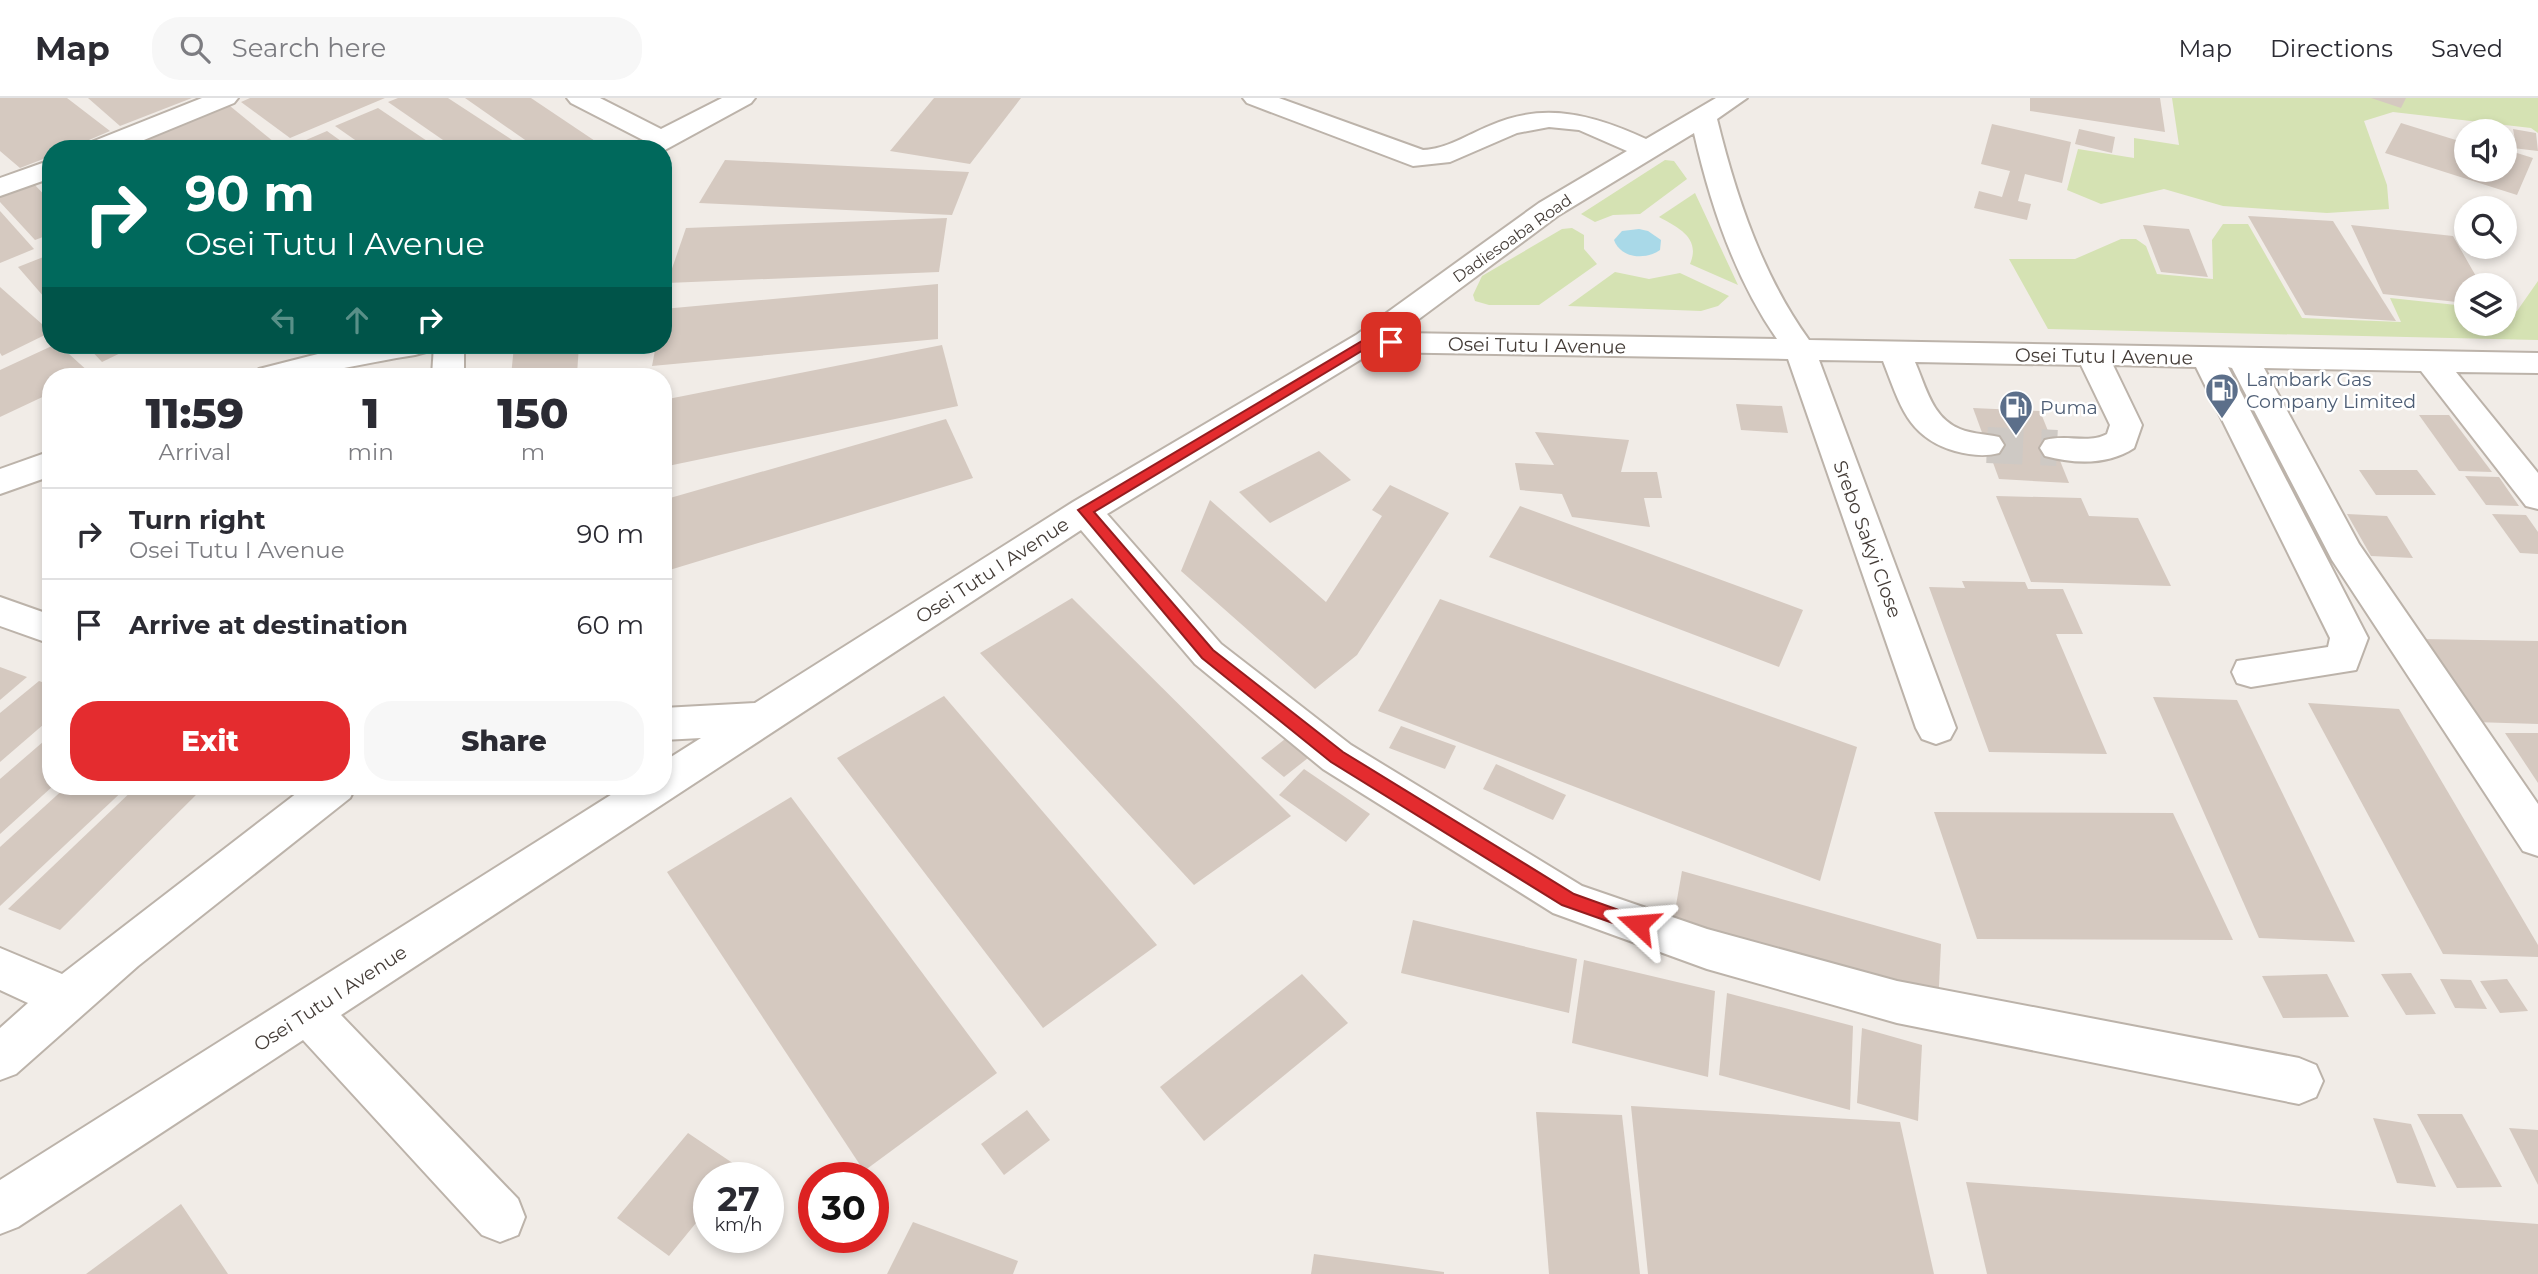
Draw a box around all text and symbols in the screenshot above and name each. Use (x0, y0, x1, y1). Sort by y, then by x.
search box (152, 17, 642, 80)
text: Map (35, 28, 110, 68)
icon: search (176, 29, 214, 67)
text: Search here (232, 32, 386, 64)
text: Map (2179, 34, 2232, 63)
text: Directions (2270, 34, 2393, 63)
text: Saved (2431, 34, 2503, 63)
map controls (2454, 119, 2517, 336)
button: sound (2454, 119, 2517, 182)
text: 90 m (185, 164, 315, 223)
icon: right (70, 168, 161, 259)
street label: Dadiesoaba Road (1449, 190, 1575, 287)
button: search (2454, 196, 2517, 259)
text: Osei Tutu I Avenue (185, 224, 485, 263)
button: layers (2454, 273, 2517, 336)
icon: left (265, 301, 303, 339)
icon: ahead (338, 301, 376, 339)
icon: right (411, 301, 449, 339)
pin (1361, 312, 1421, 372)
icon: arrive (1372, 323, 1410, 361)
street label: Osei Tutu I Avenue (1448, 332, 1626, 359)
street label: Osei Tutu I Avenue (2015, 343, 2193, 370)
place label: Lambark Gas Company Limited (2246, 368, 2416, 413)
fuel station icon: Lambark Gas Company Limited (2203, 371, 2241, 420)
text: 11:59 (145, 387, 244, 439)
text: 1 (362, 387, 379, 439)
text: 150 (497, 387, 569, 439)
fuel station icon: Puma (1997, 388, 2035, 437)
place label: Puma (2040, 396, 2098, 419)
text: Arrival (159, 438, 231, 466)
text: min (348, 438, 394, 466)
text: m (521, 438, 545, 466)
street label: Srebo Sakyi Close (1828, 457, 1907, 621)
text: Turn right (129, 504, 265, 536)
street label: Osei Tutu I Avenue (911, 512, 1073, 629)
icon: right (70, 515, 108, 553)
text: 90 m (577, 518, 644, 550)
text: Osei Tutu I Avenue (129, 536, 345, 564)
icon: arrive (70, 606, 108, 644)
text: Arrive at destination (129, 609, 408, 641)
text: 60 m (577, 609, 644, 641)
button: Exit (70, 701, 350, 781)
button: Share (364, 701, 644, 781)
position arrow (1601, 887, 1675, 961)
street label: Osei Tutu I Avenue (249, 940, 411, 1057)
speed limit sign: 30 (798, 1162, 889, 1253)
text: 27 (717, 1177, 760, 1220)
text: km/h (714, 1214, 763, 1236)

